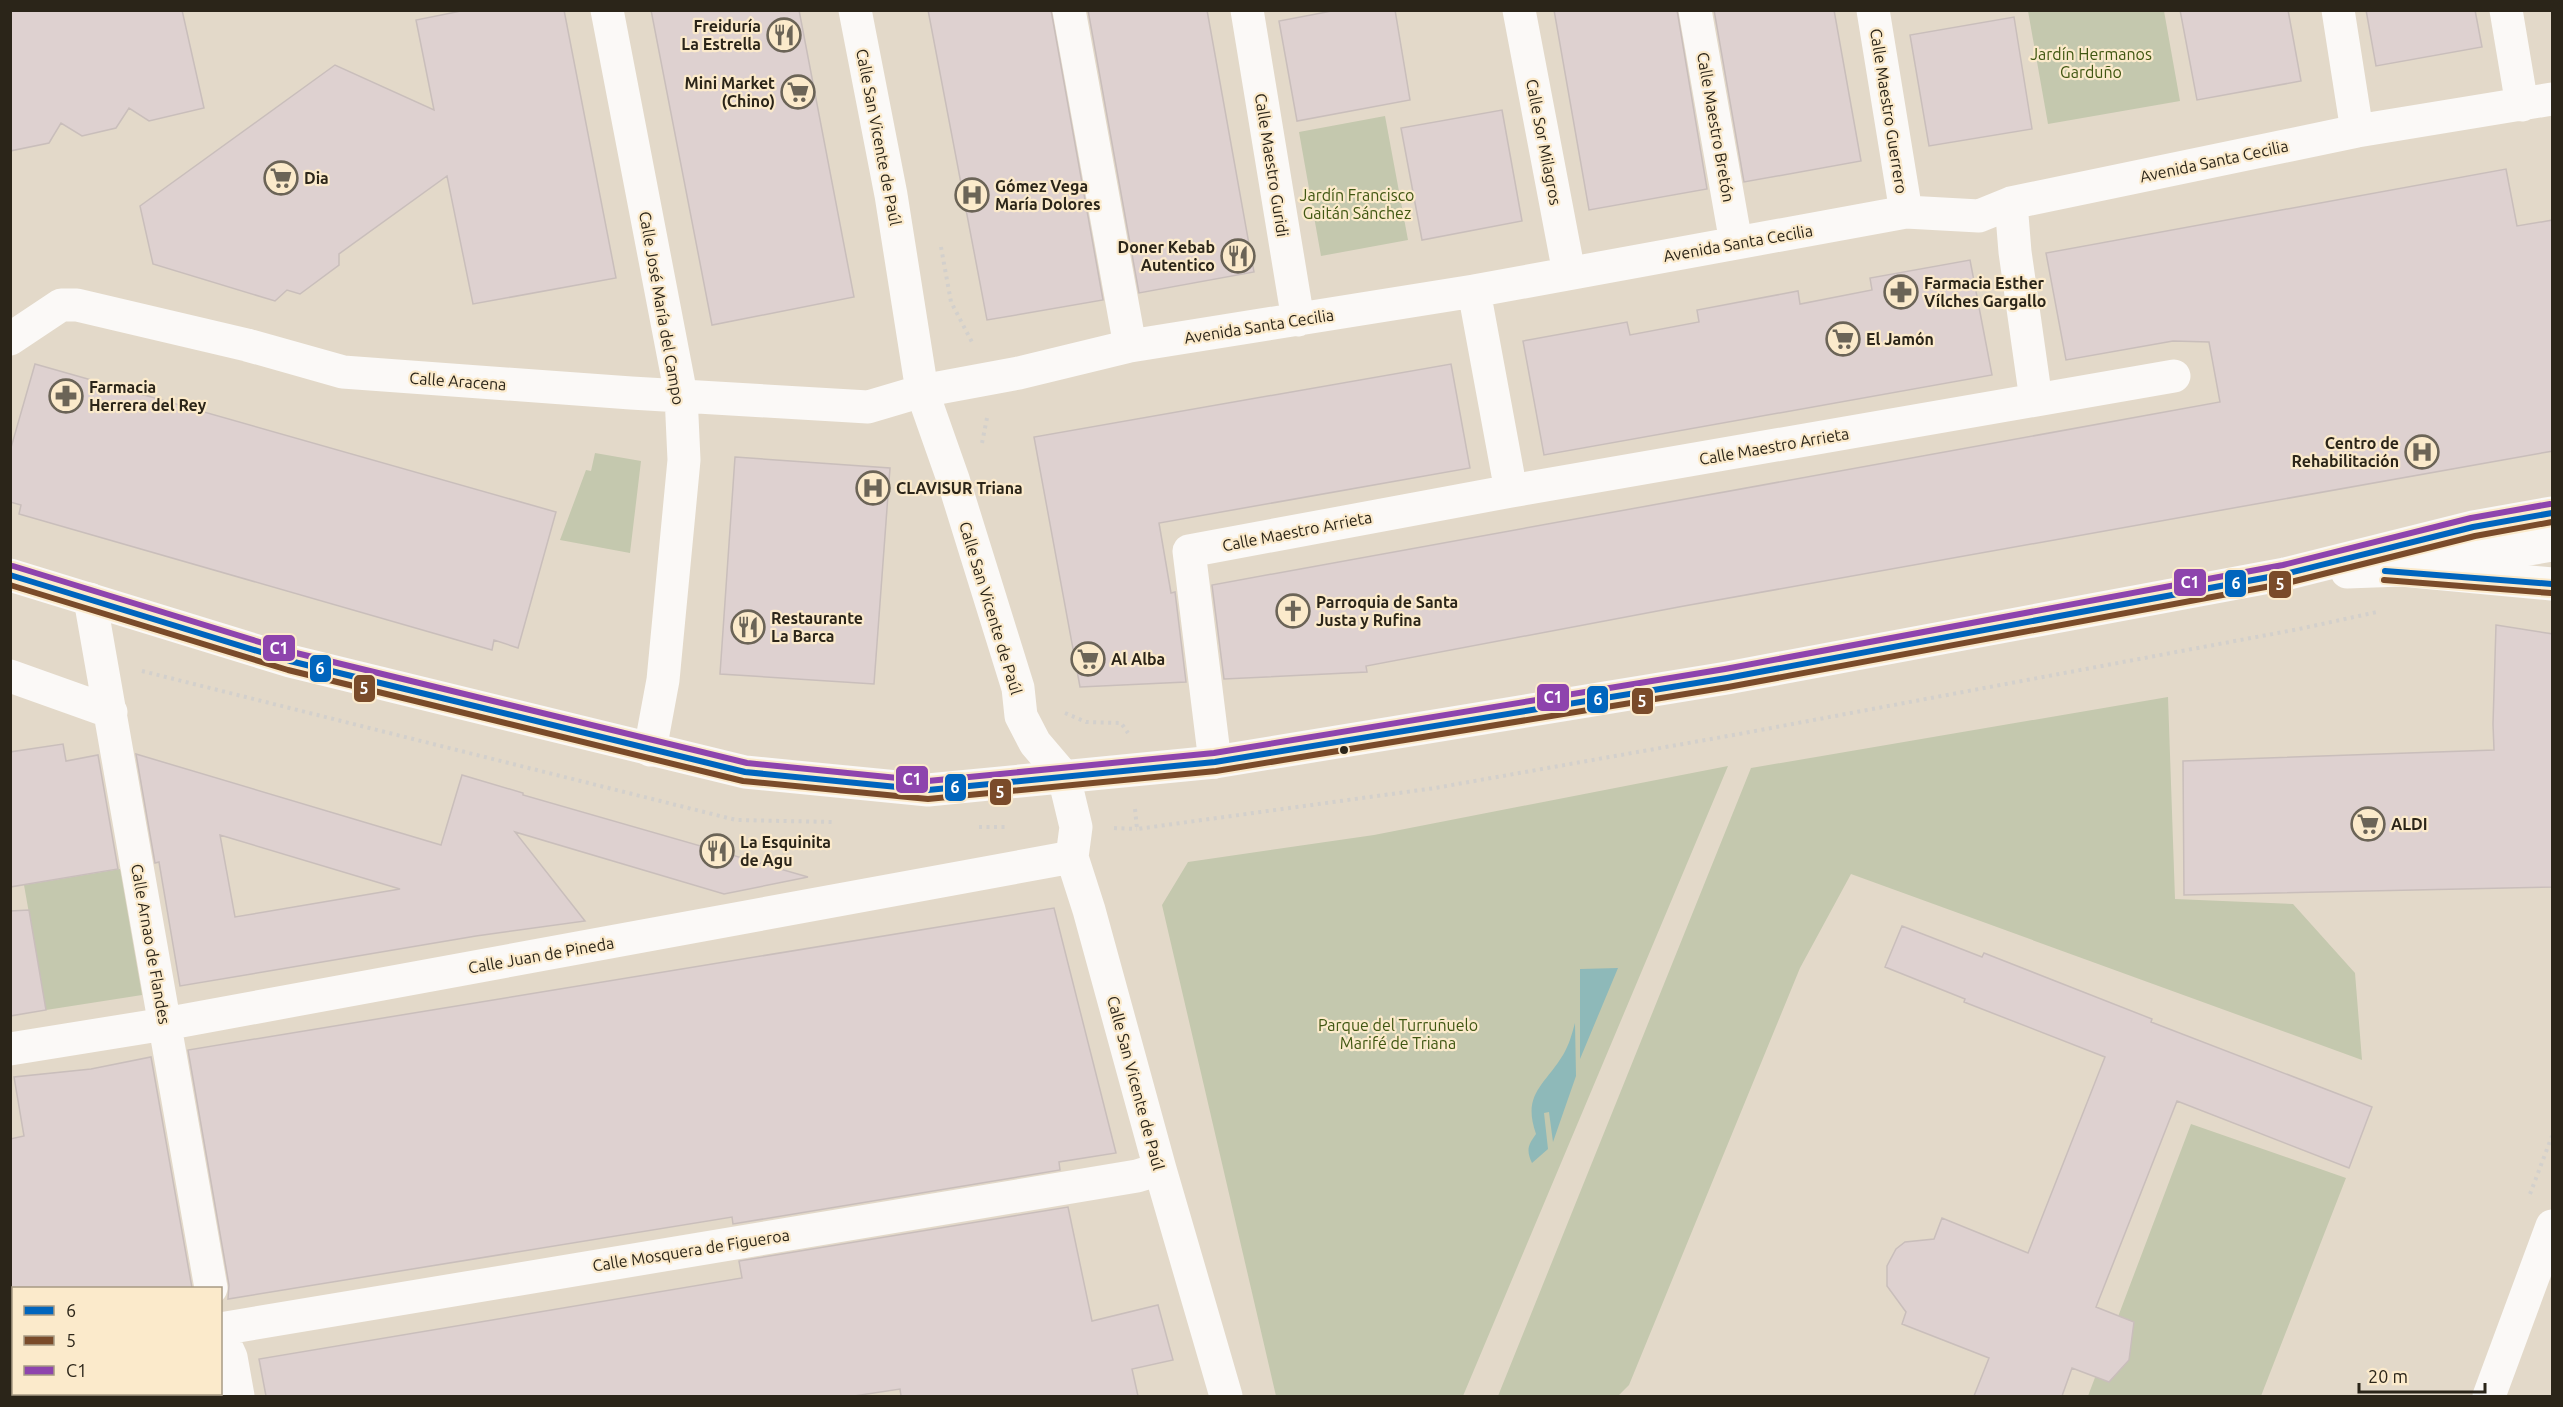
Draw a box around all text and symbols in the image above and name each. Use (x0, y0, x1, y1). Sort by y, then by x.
place label: Freiduría La Estrella (681, 17, 761, 53)
restaurant icon: Freiduría La Estrella (766, 17, 802, 53)
street label: Calle Maestro Guerrero (1867, 27, 1911, 195)
park label: Jardín Hermanos Garduño (2030, 45, 2152, 81)
street label: Calle San Vicente de Paúl (853, 47, 905, 227)
street label: Calle Maestro Bretón (1694, 51, 1738, 203)
place label: Mini Market (Chino) (685, 74, 775, 111)
supermarket icon: Mini Market (Chino) (780, 74, 816, 110)
street label: Calle Sor Milagros (1523, 77, 1565, 207)
street label: Calle Maestro Guridi (1252, 92, 1292, 238)
street label: Avenida Santa Cecilia (2138, 136, 2290, 186)
supermarket icon: Dia (263, 160, 299, 196)
place label: Dia (304, 169, 329, 187)
hospital icon: Gómez Vega María Dolores (954, 177, 990, 213)
place label: Gómez Vega María Dolores (995, 177, 1100, 213)
park label: Jardín Francisco Gaitán Sánchez (1300, 186, 1414, 222)
street label: Calle José María del Campo (636, 210, 688, 406)
street label: Avenida Santa Cecilia (1662, 221, 1814, 265)
place label: Doner Kebab Autentico (1118, 238, 1215, 274)
restaurant icon: Doner Kebab Autentico (1220, 238, 1256, 274)
pharmacy icon: Farmacia Esther Vílches Gargallo (1883, 274, 1919, 310)
place label: Farmacia Esther Vílches Gargallo (1924, 274, 2046, 310)
street label: Avenida Santa Cecilia (1183, 305, 1335, 347)
supermarket icon: El Jamón (1825, 321, 1861, 357)
place label: El Jamón (1866, 330, 1934, 348)
street label: Calle Aracena (409, 369, 507, 393)
pharmacy icon: Farmacia Herrera del Rey (48, 378, 84, 414)
place label: Farmacia Herrera del Rey (89, 378, 207, 414)
street label: Calle Maestro Arrieta (1698, 424, 1850, 468)
place label: Centro de Rehabilitación (2292, 434, 2399, 470)
hospital icon: Centro de Rehabilitación (2404, 434, 2440, 470)
hospital icon: CLAVISUR Triana (855, 470, 891, 506)
place label: CLAVISUR Triana (896, 479, 1023, 497)
street label: Calle Maestro Arrieta (1221, 508, 1373, 554)
street label: Calle San Vicente de Paúl (956, 519, 1026, 697)
line badge: C1 (2173, 568, 2207, 597)
line badge: 6 (2224, 569, 2247, 598)
line badge: 5 (2268, 570, 2292, 599)
text: C1 (2180, 573, 2200, 591)
text: 6 (2231, 574, 2241, 592)
text: 5 (2275, 575, 2285, 593)
church icon: Parroquia de Santa Justa y Rufina (1275, 593, 1311, 629)
place label: Parroquia de Santa Justa y Rufina (1316, 593, 1458, 629)
restaurant icon: Restaurante La Barca (730, 609, 766, 645)
place label: Restaurante La Barca (771, 609, 863, 645)
line badge: C1 (262, 634, 296, 662)
text: C1 (269, 639, 289, 657)
supermarket icon: Al Alba (1070, 641, 1106, 677)
place label: Al Alba (1111, 650, 1165, 668)
line badge: 6 (309, 654, 332, 683)
text: 6 (315, 659, 325, 677)
line badge: 5 (353, 674, 376, 703)
text: 5 (359, 679, 369, 697)
line badge: C1 (1536, 683, 1570, 712)
line badge: 6 (1586, 685, 1609, 714)
line badge: 5 (1631, 687, 1654, 715)
text: C1 (1543, 688, 1563, 706)
text: 6 (1593, 690, 1603, 708)
text: 5 (1637, 692, 1647, 710)
unlabelled marker (1338, 744, 1350, 756)
line badge: C1 (895, 765, 929, 794)
text: C1 (902, 770, 922, 788)
line badge: 6 (944, 773, 967, 802)
text: 6 (950, 778, 960, 796)
line badge: 5 (989, 778, 1012, 806)
text: 5 (995, 783, 1005, 801)
supermarket icon: ALDI (2350, 806, 2386, 842)
place label: ALDI (2391, 815, 2428, 833)
restaurant icon: La Esquinita de Agu (699, 833, 735, 869)
place label: La Esquinita de Agu (740, 833, 831, 869)
street label: Calle Arnao de Flandes (128, 862, 174, 1026)
street label: Calle Juan de Pineda (467, 933, 615, 977)
street label: Calle San Vicente de Paúl (1104, 994, 1168, 1172)
park label: Parque del Turruñuelo Marifé de Triana (1318, 1016, 1478, 1052)
street label: Calle Mosquera de Figueroa (591, 1226, 791, 1274)
legend (12, 1287, 222, 1395)
text: 6 (66, 1300, 76, 1320)
text: 5 (66, 1330, 76, 1350)
scale bar (2359, 1356, 2485, 1394)
text: C1 (66, 1360, 87, 1380)
text: 20 m (2368, 1366, 2408, 1386)

